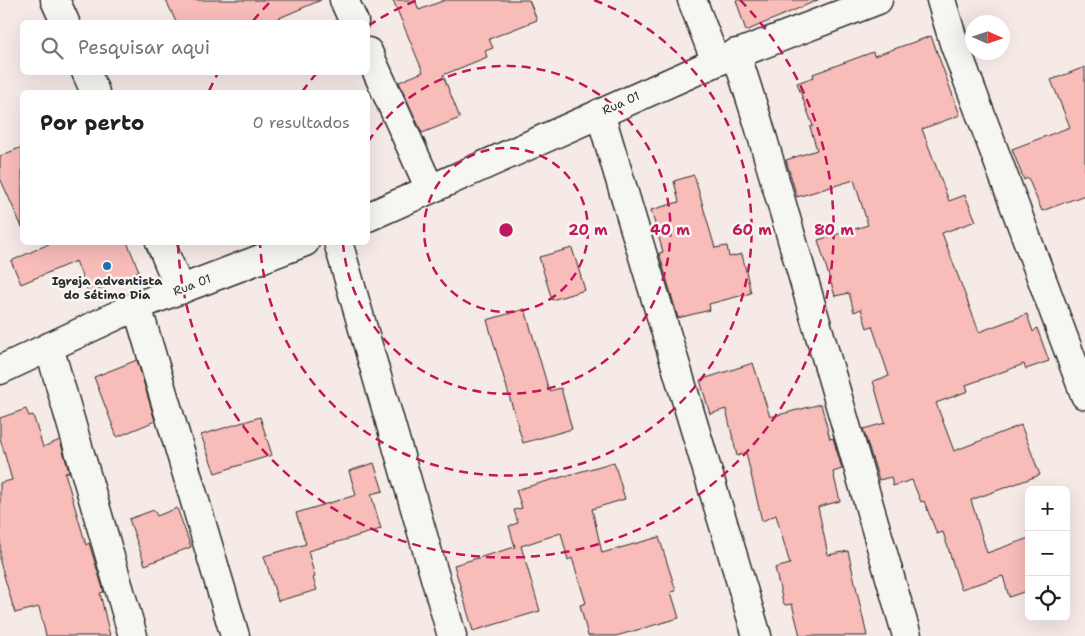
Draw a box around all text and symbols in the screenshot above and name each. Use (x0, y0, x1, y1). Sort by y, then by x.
north arrow (965, 15, 1010, 60)
search box (20, 20, 370, 75)
icon: search (38, 34, 66, 62)
text: Pesquisar aqui (78, 35, 210, 60)
street label: Rua 01 (600, 88, 642, 118)
text: Por perto (40, 109, 144, 137)
text: 0 resultados (252, 112, 350, 133)
text: 20 m (568, 220, 608, 240)
text: 40 m (650, 220, 690, 240)
text: 60 m (732, 220, 772, 240)
text: 80 m (814, 220, 854, 240)
centre of rings (497, 221, 515, 239)
marker: Igreja adventista do Sétimo Dia (101, 260, 113, 272)
street label: Rua 01 (171, 270, 213, 300)
place label: Igreja adventista do Sétimo Dia (52, 273, 163, 303)
map controls (1025, 486, 1070, 621)
button: + (1025, 486, 1070, 531)
button: − (1025, 531, 1070, 576)
button: locate (1025, 576, 1070, 621)

